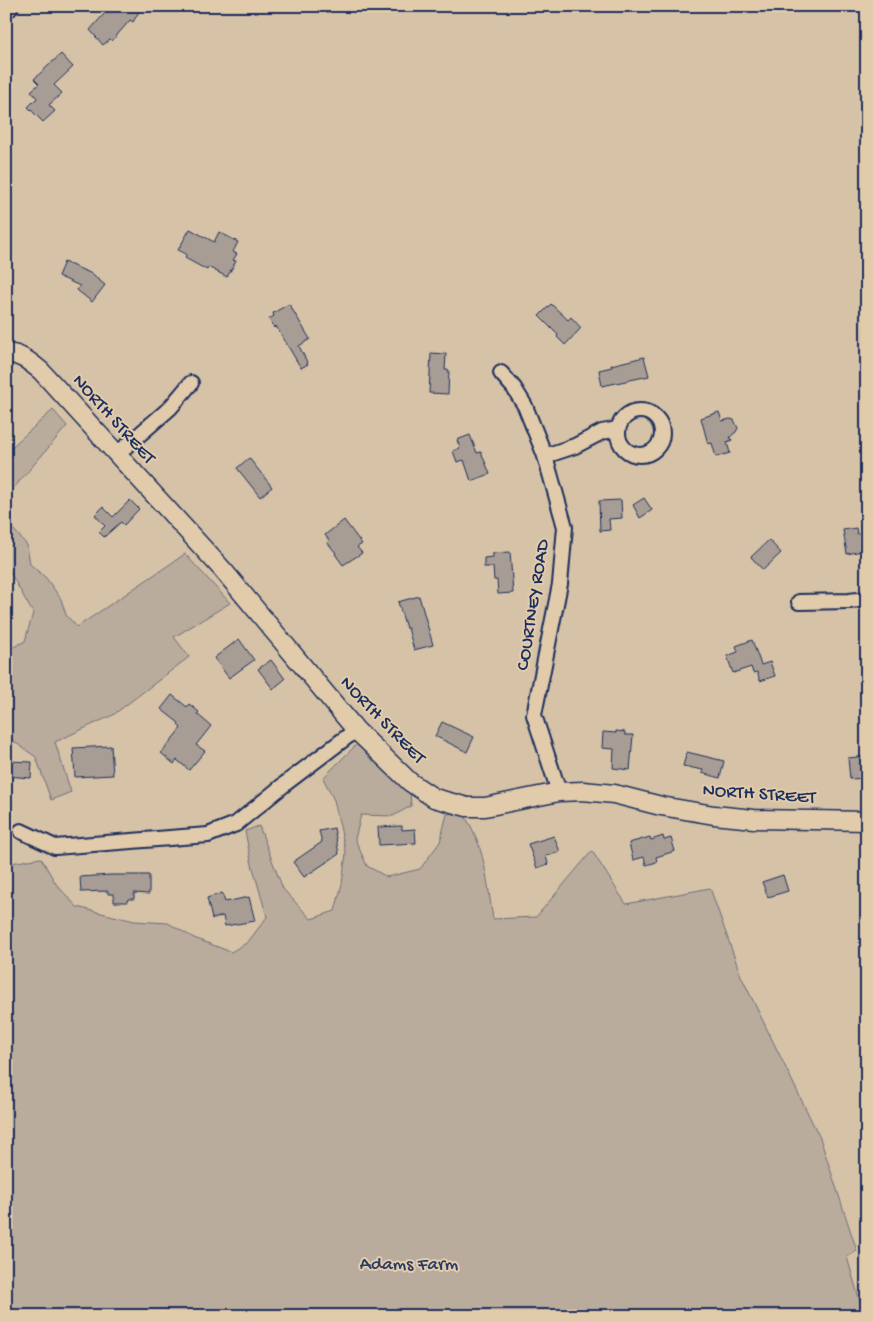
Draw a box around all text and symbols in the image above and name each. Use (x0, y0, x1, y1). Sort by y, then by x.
street label: NORTH STREET (66, 370, 160, 470)
street label: COURTNEY ROAD (512, 537, 556, 672)
street label: NORTH STREET (334, 672, 430, 770)
street label: NORTH STREET (702, 780, 817, 810)
park label: Adams Farm (360, 1254, 459, 1277)

